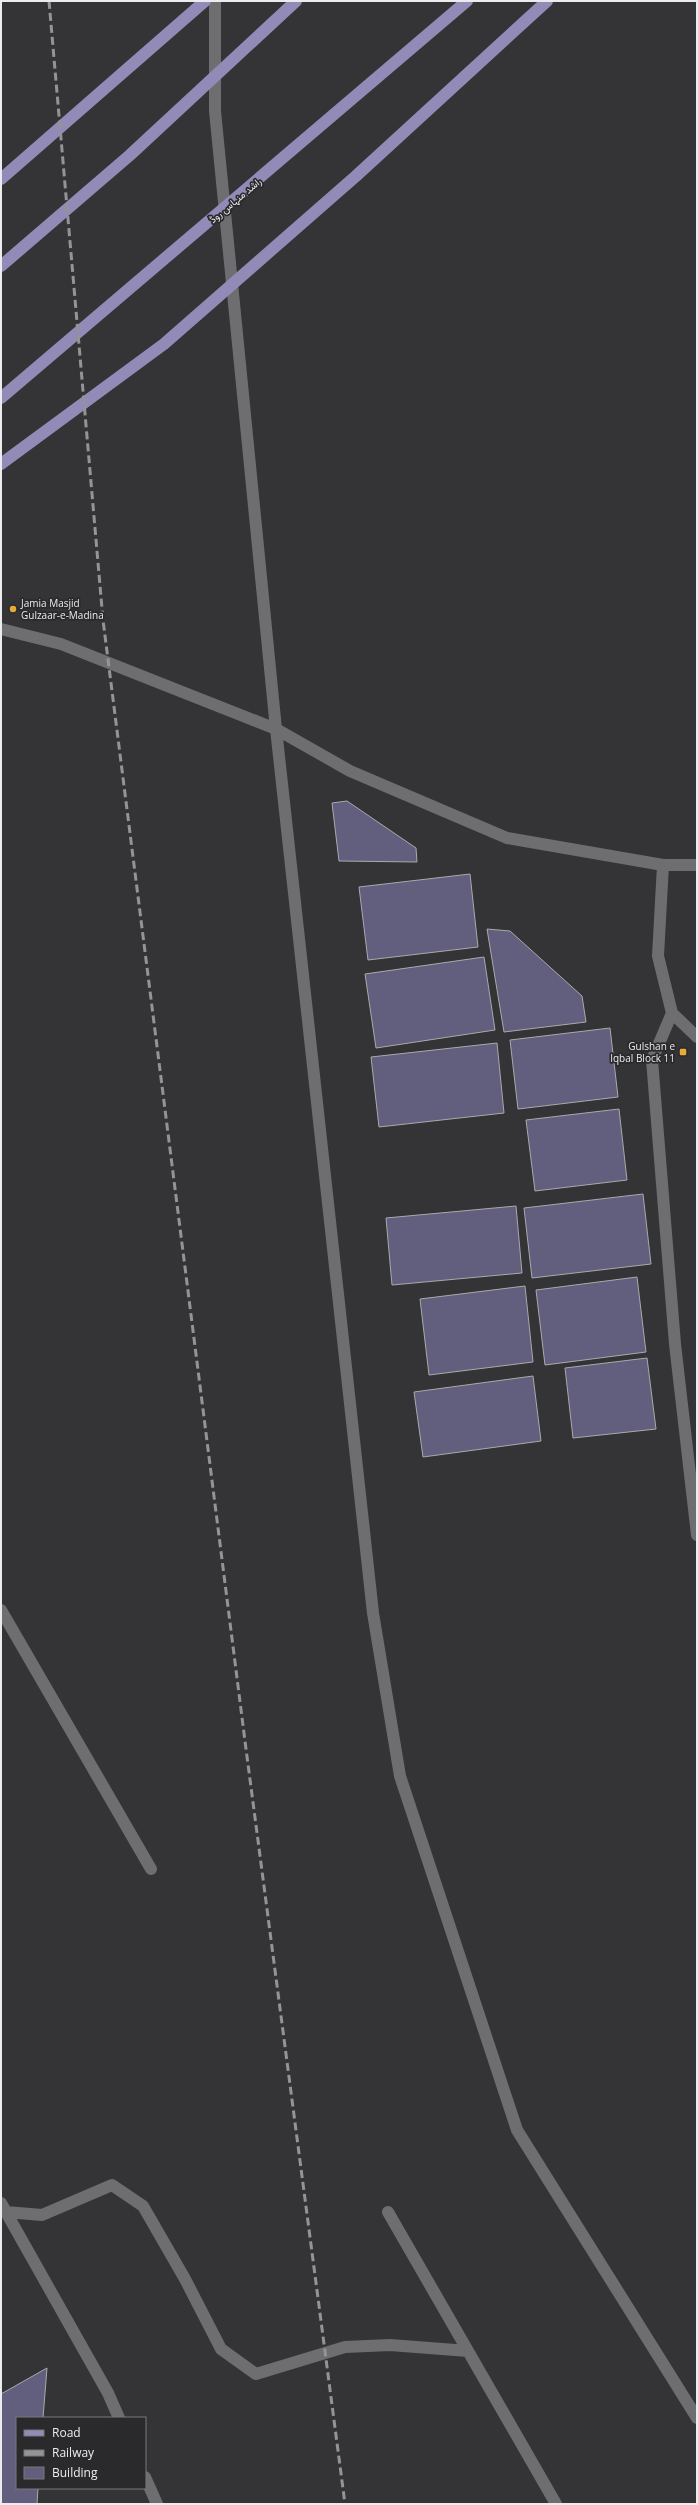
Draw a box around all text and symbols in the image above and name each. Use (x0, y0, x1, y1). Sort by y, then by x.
street label: راشد منہاس روڈ (206, 174, 264, 226)
place label: Jamia Masjid Gulzaar-e-Madina (20, 596, 104, 622)
marker: Jamia Masjid Gulzaar-e-Madina (8, 604, 18, 614)
place label: Gulshan e Iqbal Block 11 (610, 1039, 675, 1065)
marker: Gulshan e Iqbal Block 11 (678, 1047, 688, 1057)
legend (16, 2417, 146, 2489)
text: Road (52, 2424, 81, 2441)
text: Railway (52, 2444, 95, 2461)
text: Building (52, 2464, 98, 2481)

